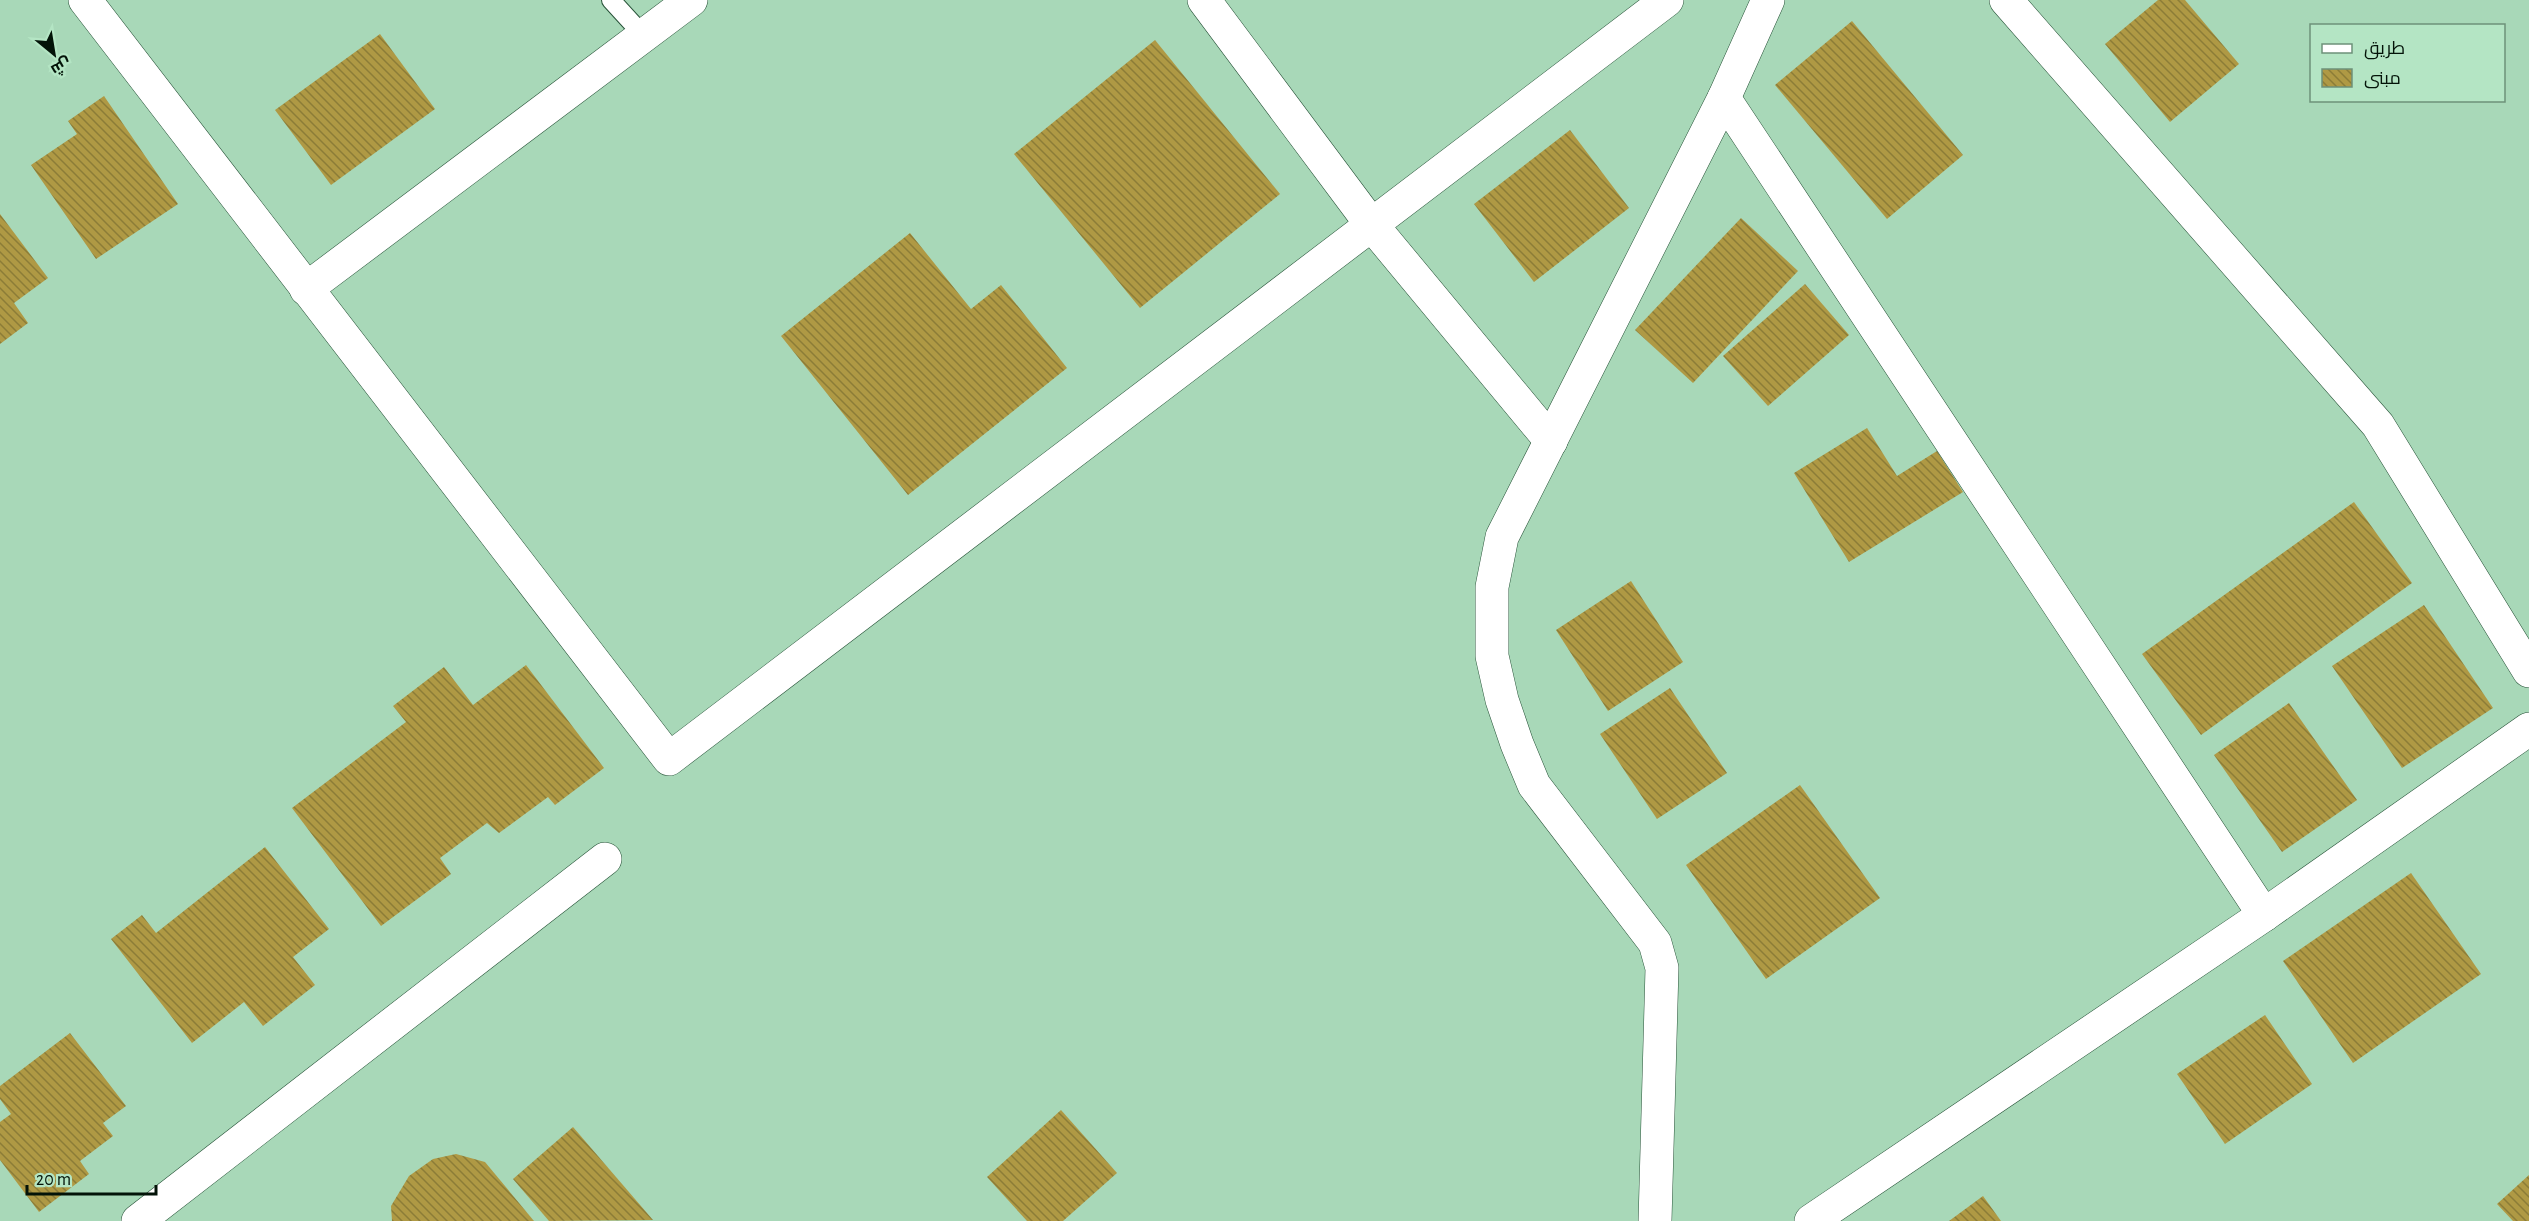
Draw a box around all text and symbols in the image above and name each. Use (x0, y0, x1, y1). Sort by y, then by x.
north arrow (24, 24, 84, 84)
legend (2310, 24, 2505, 102)
text: طريق (2364, 40, 2405, 60)
text: ش (48, 53, 74, 79)
text: مبنى (2364, 70, 2401, 89)
scale bar (27, 1158, 156, 1196)
text: 20 m (36, 1171, 71, 1189)

